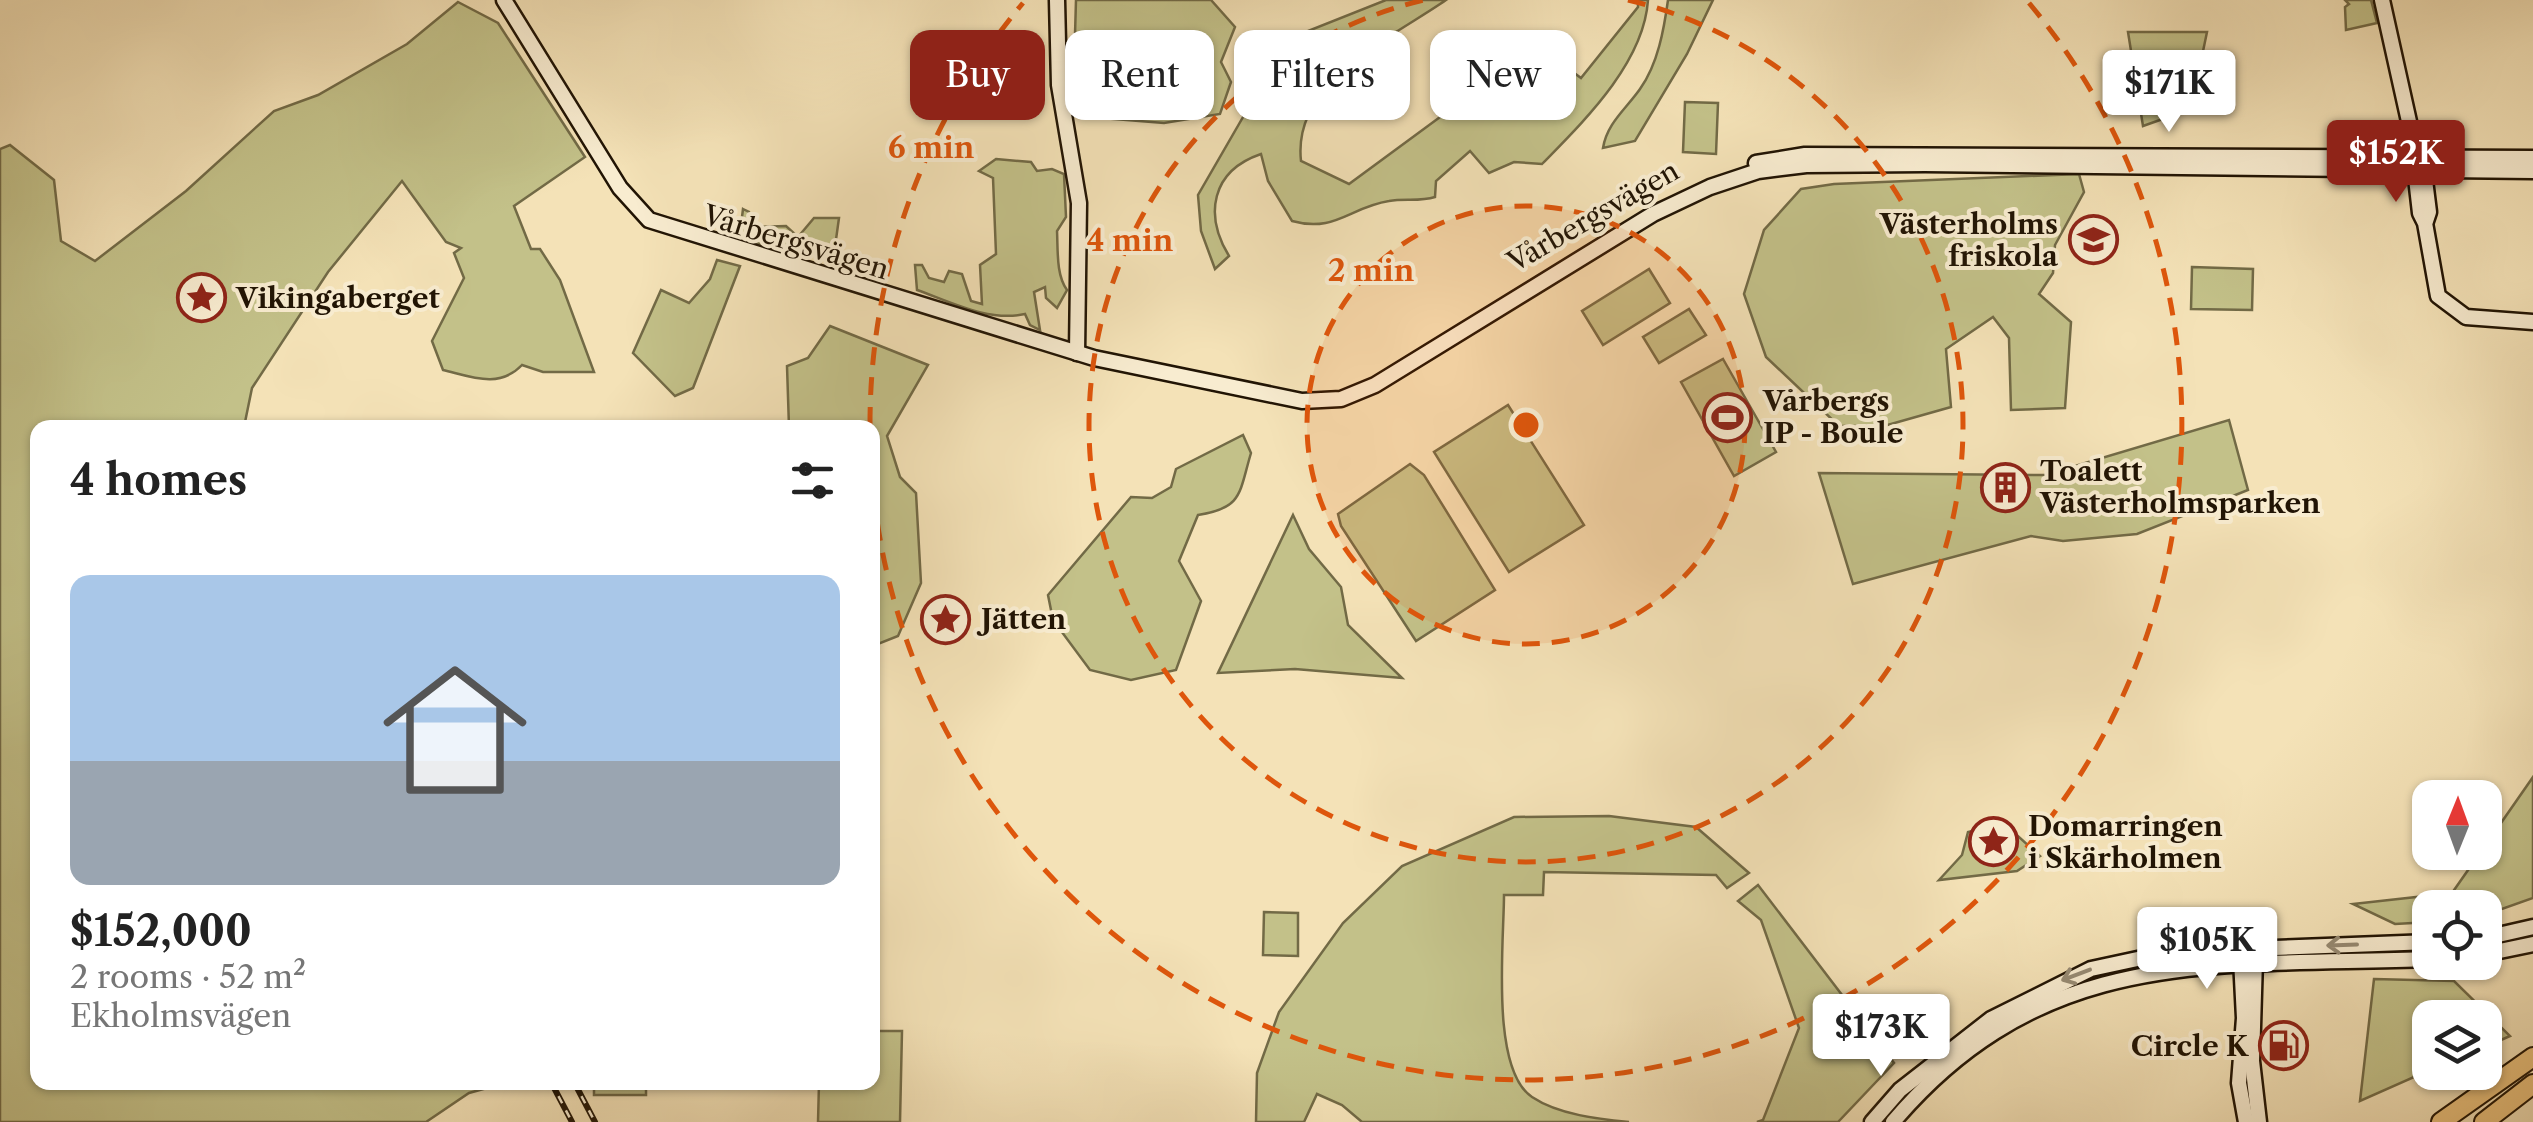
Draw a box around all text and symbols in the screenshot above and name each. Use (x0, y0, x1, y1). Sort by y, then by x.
chip: Buy (910, 30, 1045, 120)
chip: Rent (1065, 30, 1214, 120)
chip: Filters (1234, 30, 1410, 120)
chip: New (1430, 30, 1576, 120)
pin: $171K (2099, 50, 2239, 135)
text: $171K (2125, 63, 2213, 102)
pin: $152K (2326, 120, 2466, 205)
text: 6 min (888, 129, 975, 166)
text: $152K (2349, 133, 2443, 172)
street label: Vårbergsvägen (1500, 153, 1685, 279)
street label: Vårbergsvägen (698, 197, 893, 286)
place label: Västerholms friskola (1879, 207, 2059, 273)
school or university icon: Västerholms friskola (2067, 214, 2119, 266)
text: 4 min (1087, 222, 1174, 259)
text: 2 min (1328, 252, 1415, 289)
place icon: Vikingaberget (175, 272, 227, 324)
place label: Vikingaberget (235, 281, 440, 315)
place label: Vårbergs IP - Boule (1762, 384, 1903, 450)
sports icon: Vårbergs IP - Boule (1702, 391, 1754, 443)
centre of rings (1508, 407, 1544, 443)
icon: filters (785, 453, 840, 508)
text: 4 homes (70, 454, 247, 506)
place label: Toalett Västerholmsparken (2039, 454, 2320, 520)
building icon: Toalett Västerholmsparken (1979, 461, 2031, 513)
place icon: Jätten (920, 593, 972, 645)
place label: Jätten (976, 602, 1066, 636)
icon: home (365, 640, 545, 820)
north arrow (2412, 780, 2502, 870)
map controls (2412, 780, 2502, 1090)
place label: Domarringen i Skärholmen (2028, 809, 2223, 875)
place icon: Domarringen i Skärholmen (1967, 816, 2019, 868)
button: locate (2412, 890, 2502, 980)
text: $152,000 (70, 905, 252, 957)
pin: $105K (2137, 907, 2277, 992)
text: $105K (2159, 920, 2255, 959)
one-way arrow (2327, 936, 2359, 955)
text: 2 rooms · 52 m² (70, 957, 306, 996)
one-way arrow (2061, 967, 2092, 985)
pin: $173K (1811, 994, 1951, 1079)
text: Ekholmsvägen (70, 996, 291, 1035)
button: layers (2412, 1000, 2502, 1090)
text: $173K (1835, 1007, 1927, 1046)
fuel station icon: Circle K (2257, 1020, 2309, 1072)
place label: Circle K (2131, 1029, 2250, 1063)

